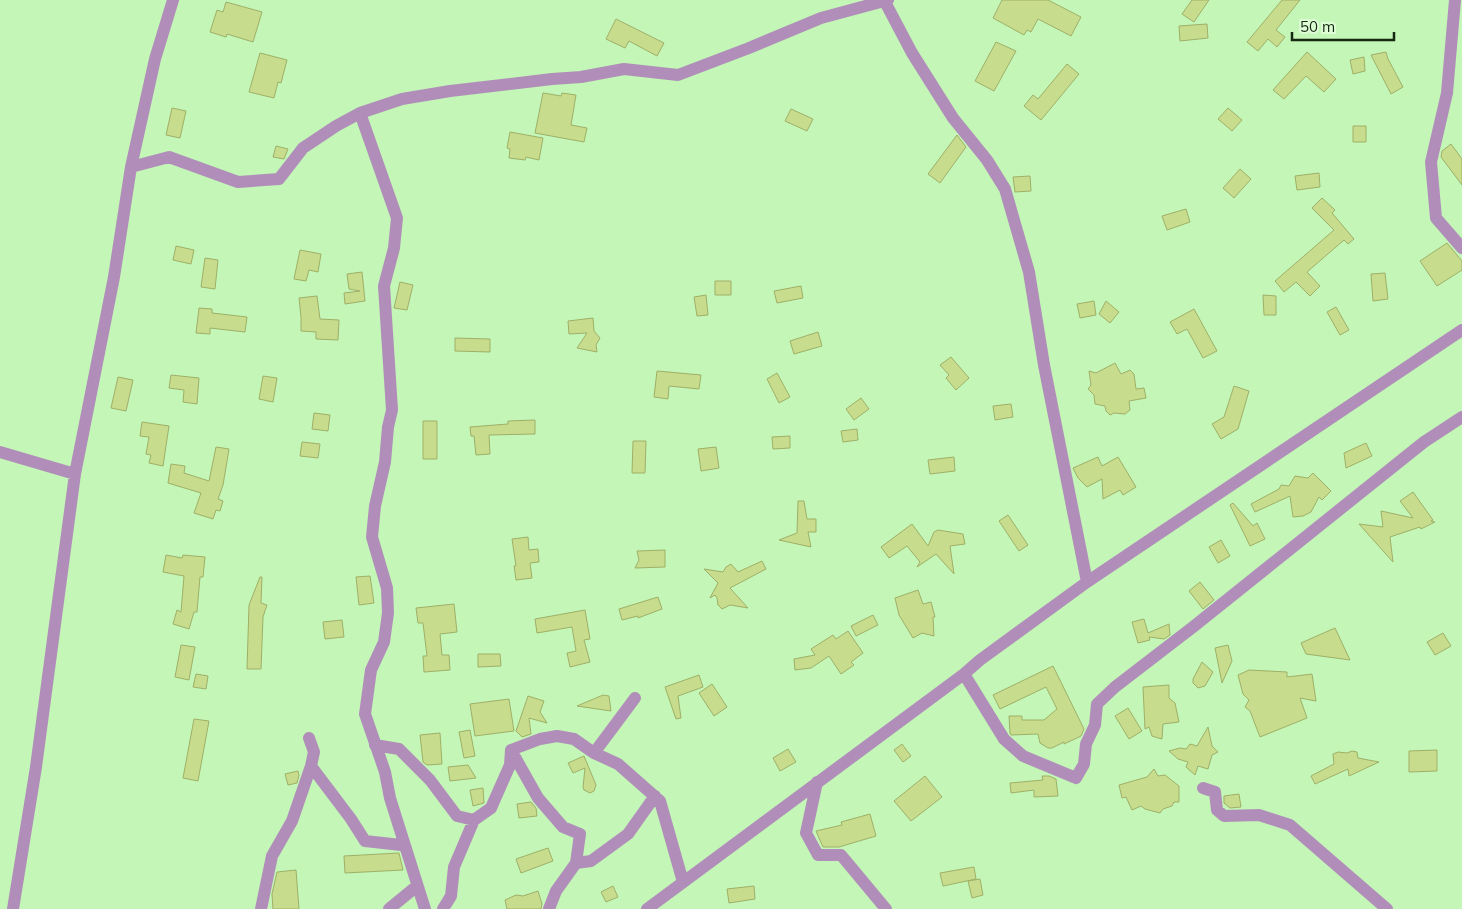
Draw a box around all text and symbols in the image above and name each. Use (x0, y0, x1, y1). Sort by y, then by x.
scale bar (1292, 10, 1394, 42)
text: 50 m (1300, 17, 1335, 36)

